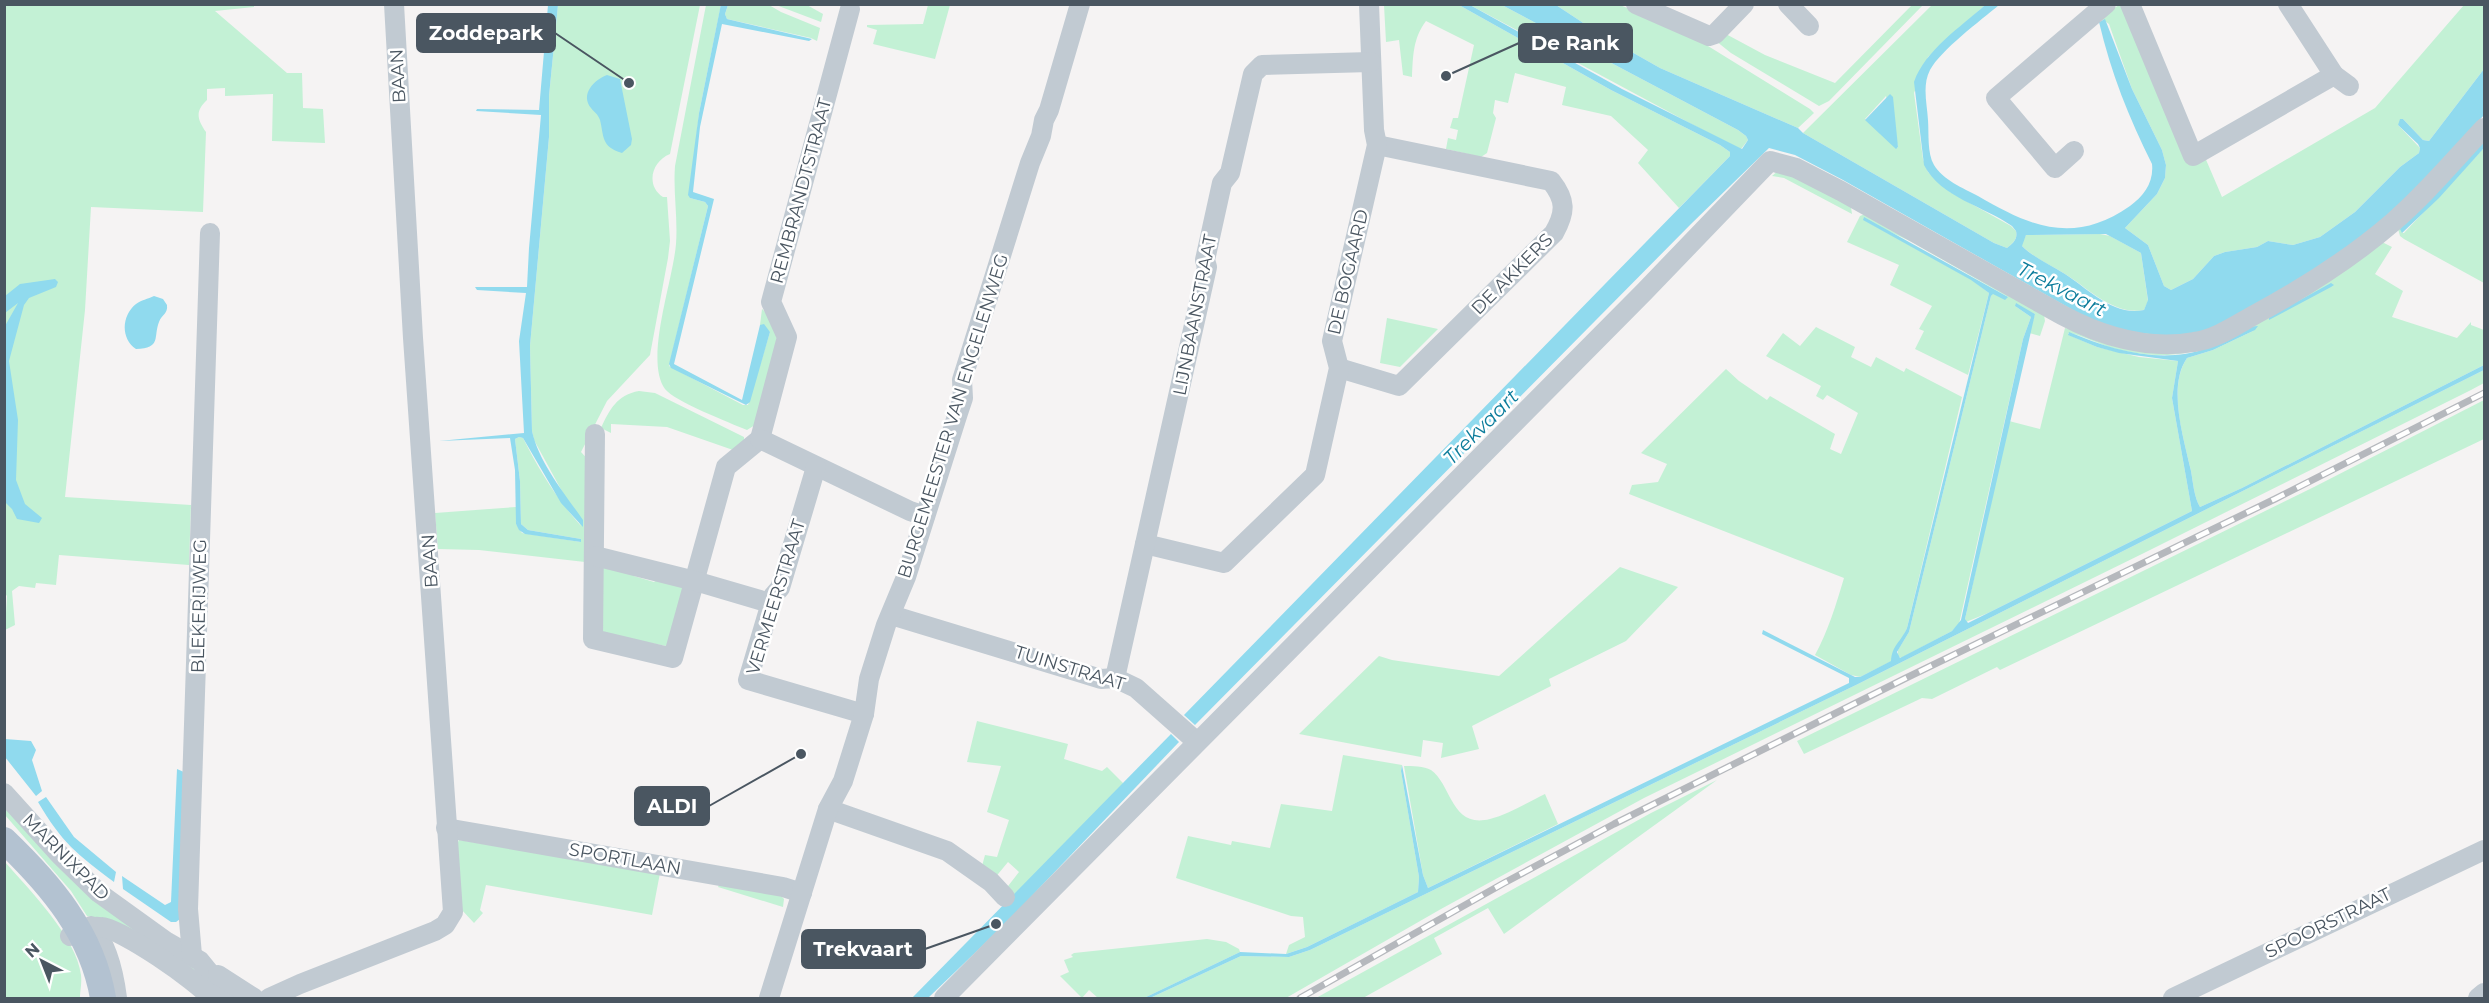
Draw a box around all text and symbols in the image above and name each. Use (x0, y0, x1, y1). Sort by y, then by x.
callout: Zoddepark (417, 14, 555, 52)
text: Zoddepark (429, 21, 544, 45)
callout: De Rank (1519, 24, 1632, 62)
text: De Rank (1531, 31, 1620, 55)
street label: BAAN (386, 48, 410, 104)
street label: REMBRANDTSTRAAT (766, 95, 837, 286)
street label: DE BOGAARD (1323, 207, 1373, 337)
street label: DE AKKERS (1467, 229, 1557, 319)
street label: LIJNBAANSTRAAT (1169, 232, 1222, 397)
street label: BURGEMEESTER VAN ENGELENWEG (893, 251, 1013, 581)
water label: Trekvaart (2014, 256, 2110, 322)
water label: Trekvaart (1438, 384, 1524, 470)
street label: VERMEERSTRAAT (742, 516, 810, 677)
street label: BAAN (417, 533, 443, 589)
street label: BLEKERIJWEG (187, 539, 211, 673)
street label: TUINSTRAAT (1012, 641, 1129, 695)
callout: ALDI (635, 787, 709, 825)
text: ALDI (646, 794, 697, 818)
street label: MARNIXPAD (18, 809, 114, 905)
street label: SPORTLAAN (567, 838, 683, 880)
street label: SPOORSTRAAT (2262, 883, 2395, 963)
callout: Trekvaart (802, 930, 925, 968)
north arrow (12, 931, 72, 991)
text: Trekvaart (813, 937, 913, 961)
text: N (21, 939, 43, 962)

